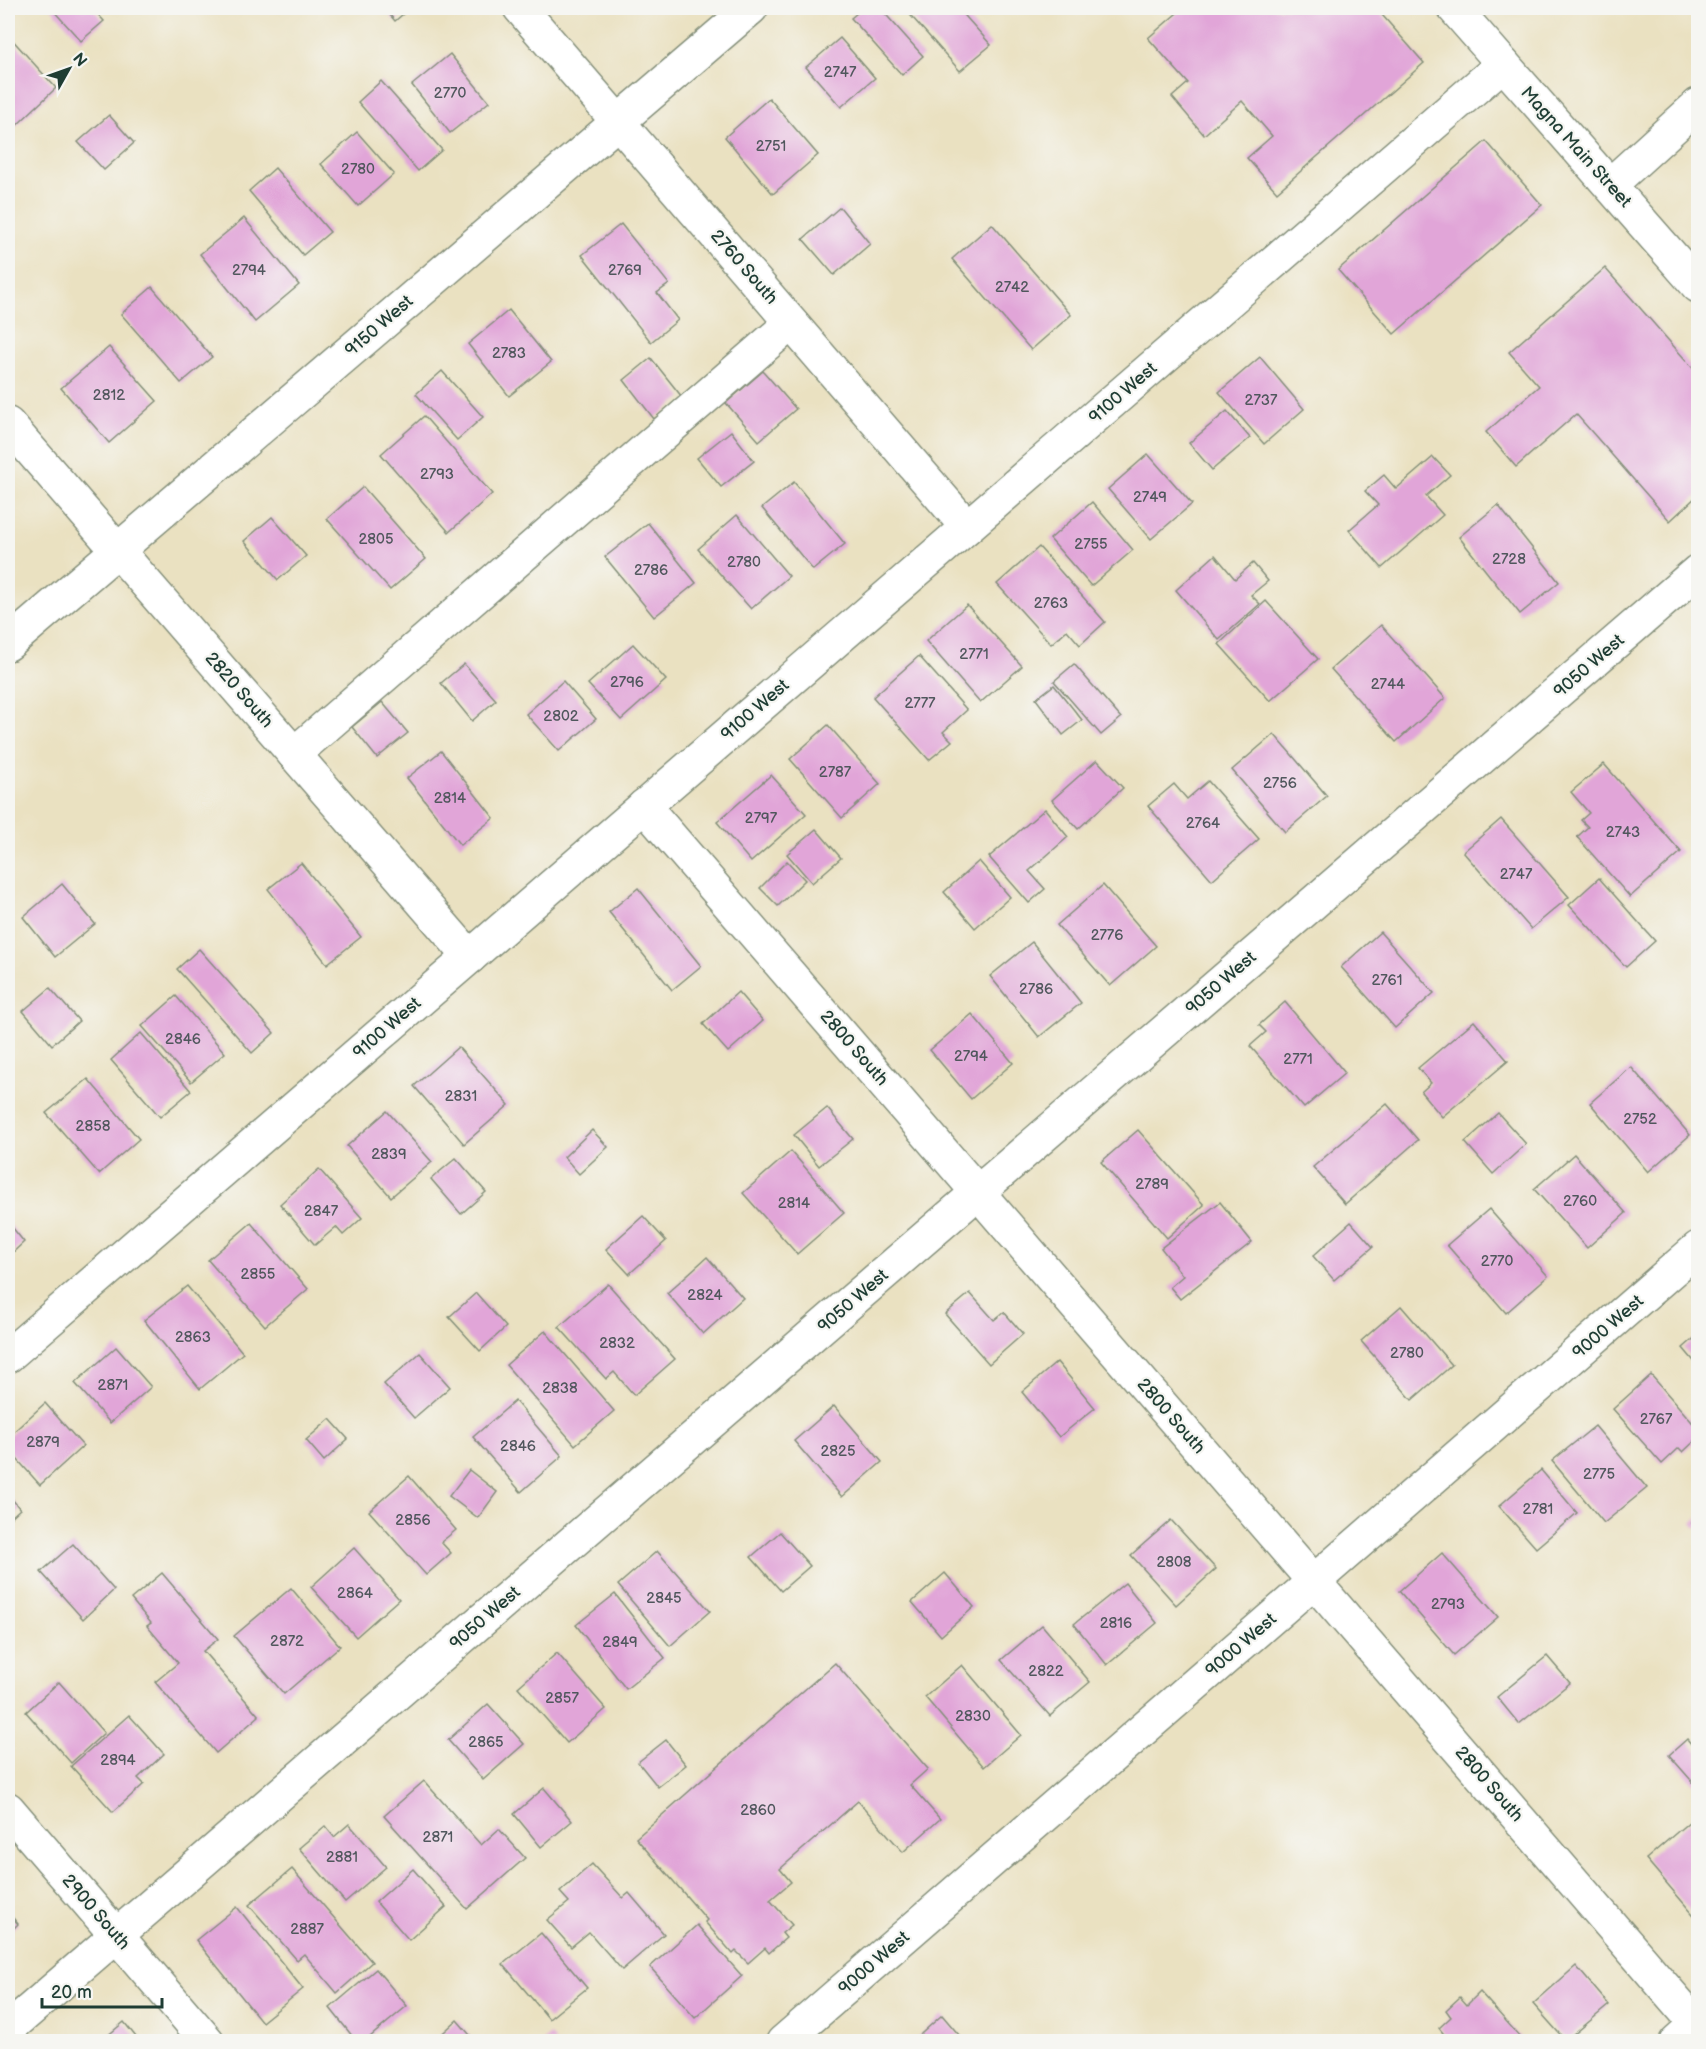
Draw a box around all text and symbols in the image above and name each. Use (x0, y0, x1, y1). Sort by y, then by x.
north arrow (39, 39, 99, 99)
text: N (68, 50, 90, 71)
house number: 2747 (824, 63, 857, 82)
street label: Magna Main Street (1516, 82, 1636, 212)
house number: 2770 (434, 84, 466, 103)
house number: 2751 (756, 137, 786, 156)
house number: 2780 (341, 160, 375, 179)
street label: 2760 South (706, 225, 782, 309)
house number: 2794 (232, 261, 266, 280)
house number: 2769 (608, 261, 642, 280)
house number: 2742 (995, 278, 1029, 297)
street label: 9150 West (341, 291, 418, 361)
house number: 2783 (492, 344, 526, 363)
street label: 9100 West (1085, 357, 1162, 428)
house number: 2812 (93, 386, 125, 405)
house number: 2737 (1245, 391, 1278, 410)
house number: 2793 (420, 465, 454, 484)
house number: 2749 (1133, 488, 1167, 507)
house number: 2805 (358, 530, 394, 549)
house number: 2755 (1074, 535, 1108, 554)
house number: 2728 (1492, 550, 1526, 569)
house number: 2780 (727, 553, 761, 572)
house number: 2786 (634, 561, 668, 580)
house number: 2763 (1034, 594, 1068, 613)
street label: 9050 West (1549, 629, 1629, 702)
house number: 2771 (959, 645, 989, 664)
street label: 2820 South (200, 648, 278, 732)
house number: 2796 (610, 673, 644, 692)
street label: 9100 West (717, 674, 794, 745)
house number: 2744 (1371, 675, 1405, 694)
house number: 2777 (905, 694, 936, 713)
house number: 2802 (543, 707, 579, 726)
house number: 2787 (819, 763, 852, 782)
house number: 2756 (1263, 774, 1297, 793)
house number: 2814 (434, 789, 466, 808)
house number: 2797 (745, 809, 778, 828)
house number: 2764 (1186, 814, 1220, 833)
house number: 2743 (1606, 823, 1640, 842)
house number: 2747 (1500, 865, 1533, 884)
house number: 2776 (1091, 926, 1123, 945)
street label: 9050 West (1181, 946, 1261, 1019)
house number: 2761 (1371, 971, 1403, 990)
house number: 2786 (1019, 980, 1053, 999)
street label: 9100 West (349, 992, 426, 1063)
street label: 2800 South (815, 1006, 893, 1090)
house number: 2846 (165, 1030, 201, 1049)
house number: 2794 (954, 1047, 988, 1066)
house number: 2771 (1283, 1050, 1313, 1069)
house number: 2831 (445, 1087, 477, 1106)
house number: 2752 (1623, 1110, 1657, 1129)
house number: 2858 (76, 1117, 111, 1136)
house number: 2839 (371, 1145, 407, 1164)
house number: 2789 (1135, 1175, 1169, 1194)
house number: 2760 (1563, 1192, 1597, 1211)
house number: 2814 (778, 1194, 810, 1213)
house number: 2847 (304, 1202, 339, 1221)
house number: 2770 (1481, 1252, 1513, 1271)
street label: 9050 West (813, 1264, 893, 1337)
house number: 2855 (241, 1265, 275, 1284)
house number: 2824 (687, 1286, 723, 1305)
street label: 9000 West (1568, 1290, 1648, 1363)
house number: 2863 (175, 1328, 211, 1347)
house number: 2832 (599, 1334, 635, 1353)
house number: 2780 (1390, 1344, 1424, 1363)
street label: 2800 South (1132, 1374, 1210, 1458)
house number: 2871 (98, 1376, 128, 1395)
house number: 2838 (542, 1379, 578, 1398)
house number: 2767 (1640, 1410, 1673, 1429)
house number: 2879 (26, 1433, 60, 1452)
house number: 2846 (500, 1437, 536, 1456)
house number: 2825 (820, 1442, 856, 1461)
house number: 2775 (1583, 1465, 1615, 1484)
house number: 2781 (1523, 1500, 1553, 1519)
house number: 2856 (395, 1511, 431, 1530)
house number: 2808 (1156, 1553, 1192, 1572)
street label: 9050 West (445, 1581, 525, 1654)
house number: 2864 (337, 1584, 373, 1603)
house number: 2845 (646, 1589, 682, 1608)
house number: 2793 (1431, 1595, 1465, 1614)
street label: 9000 West (1201, 1608, 1281, 1681)
house number: 2816 (1100, 1614, 1132, 1633)
house number: 2872 (270, 1632, 304, 1651)
house number: 2849 (602, 1633, 638, 1652)
house number: 2822 (1028, 1662, 1064, 1681)
house number: 2857 (545, 1689, 579, 1708)
house number: 2830 (955, 1707, 991, 1726)
house number: 2865 (468, 1733, 504, 1752)
street label: 2800 South (1450, 1742, 1528, 1826)
house number: 2894 (100, 1751, 136, 1770)
house number: 2860 (740, 1801, 776, 1820)
house number: 2871 (423, 1828, 453, 1847)
house number: 2881 (326, 1848, 358, 1867)
street label: 2900 South (58, 1870, 135, 1954)
house number: 2887 (290, 1920, 324, 1939)
street label: 9000 West (834, 1926, 914, 1999)
scale bar (42, 1971, 162, 2009)
text: 20 m (51, 1982, 92, 2003)

